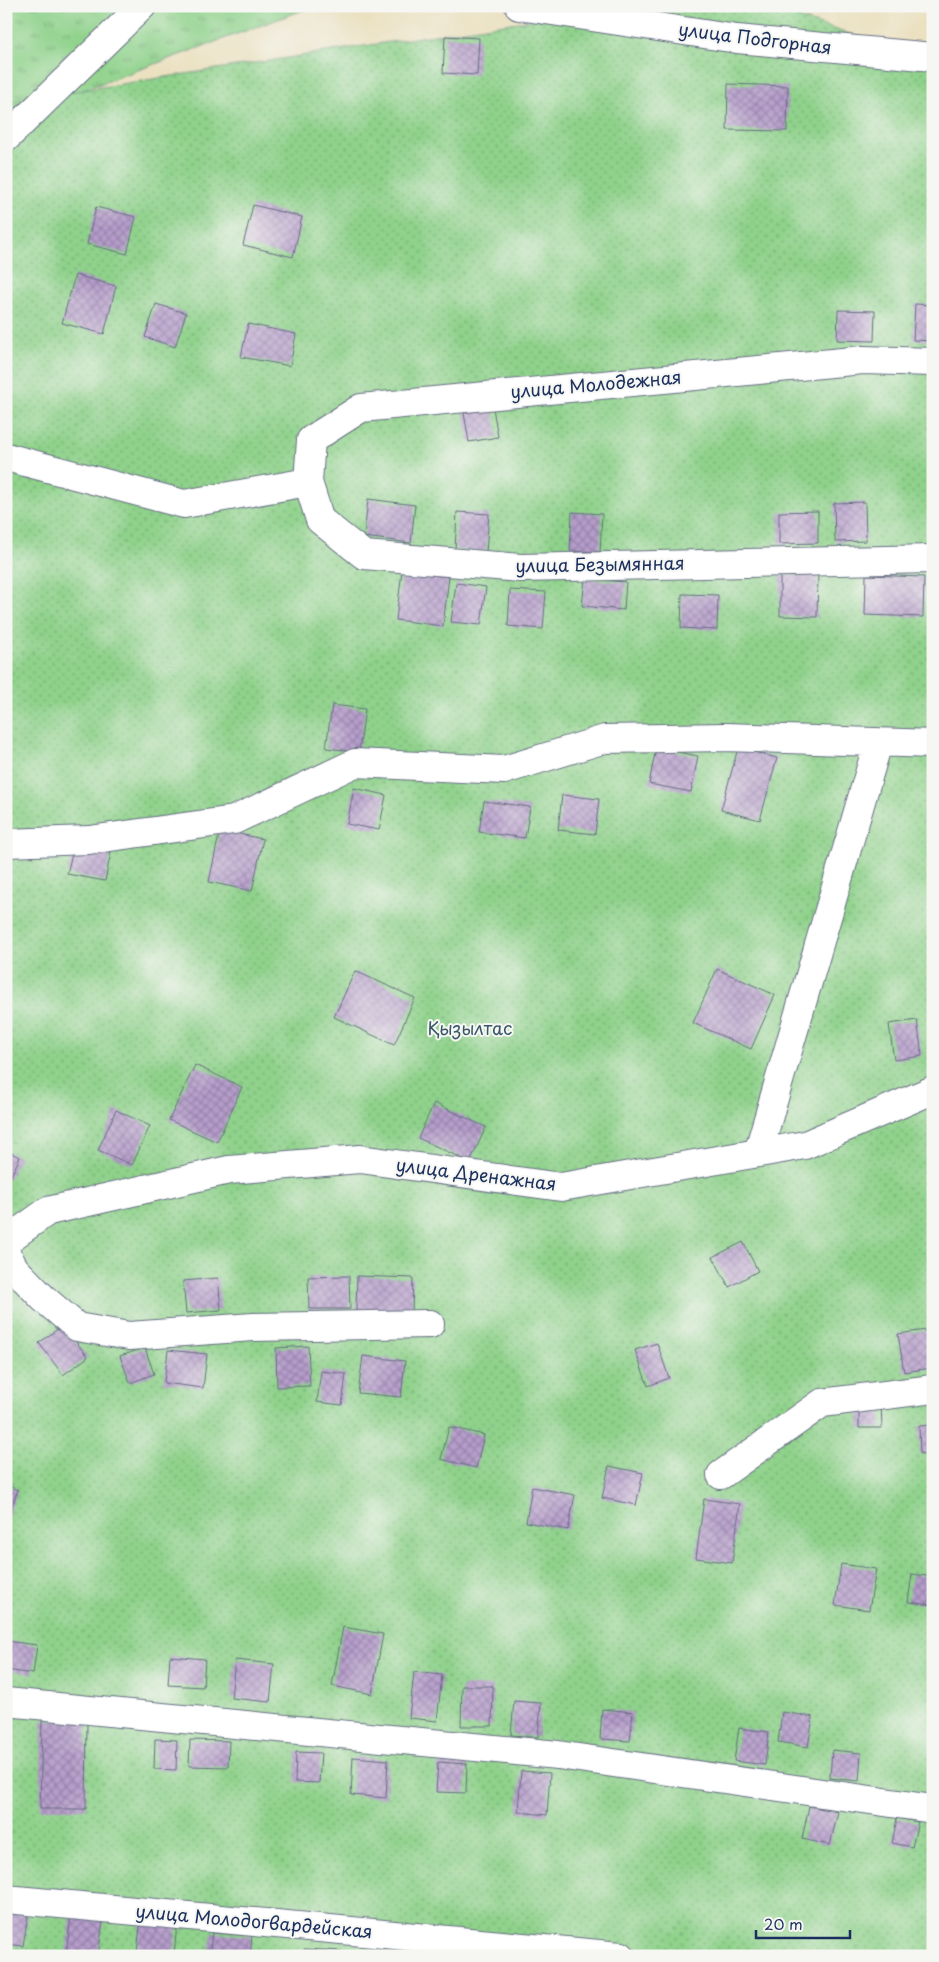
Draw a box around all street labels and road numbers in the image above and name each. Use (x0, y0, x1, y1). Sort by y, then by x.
street label: улица Подгорная (677, 15, 833, 60)
street label: улица Молодежная (509, 363, 683, 404)
street label: улица Безымянная (515, 549, 685, 578)
street label: улица Дренажная (394, 1150, 558, 1197)
street label: улица Молодогвардейская (135, 1897, 374, 1944)

